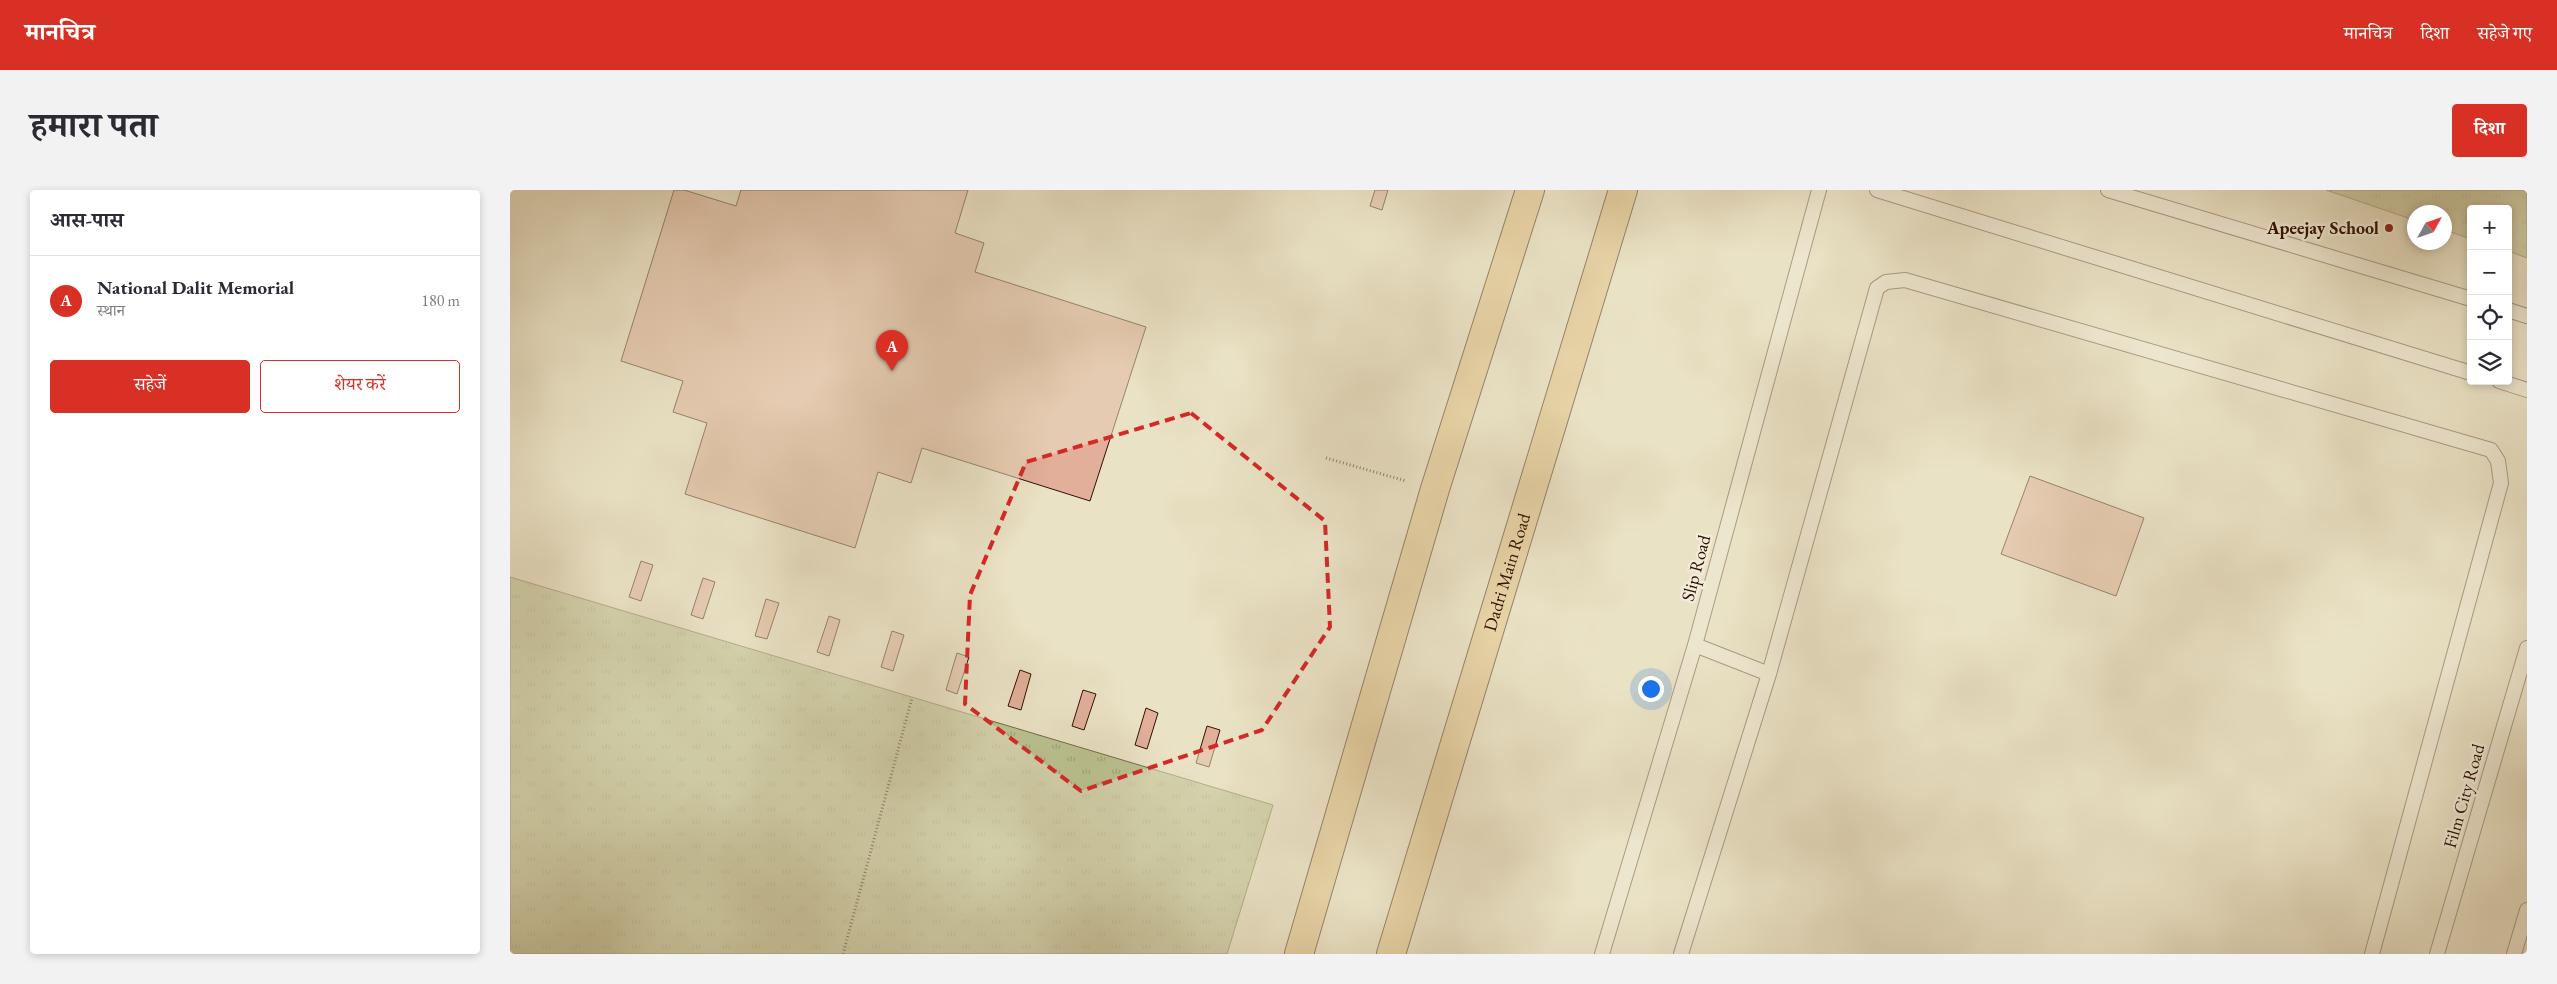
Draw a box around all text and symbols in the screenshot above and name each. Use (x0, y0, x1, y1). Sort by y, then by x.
text: मानचित्र (25, 16, 95, 47)
text: मानचित्र (2344, 21, 2393, 44)
text: दिशा (2421, 21, 2449, 44)
text: सहेजे गए (2477, 21, 2532, 44)
text: हमारा पता (30, 102, 157, 147)
button: दिशा (2452, 104, 2527, 157)
north arrow (2407, 205, 2452, 250)
map controls (2467, 205, 2512, 385)
button: + (2467, 205, 2512, 250)
text: आस-पास (50, 206, 123, 233)
place label: Apeejay School (2266, 216, 2379, 239)
marker: Apeejay School (2383, 222, 2395, 234)
button: − (2467, 250, 2512, 295)
text: National Dalit Memorial (97, 275, 294, 300)
text: A (60, 290, 72, 311)
text: 180 m (421, 290, 460, 311)
button: locate (2467, 295, 2512, 340)
text: स्थान (97, 300, 125, 321)
pin: A (876, 330, 908, 371)
button: layers (2467, 340, 2512, 385)
button: सहेजें (50, 360, 250, 413)
button: शेयर करें (260, 360, 460, 413)
street label: Dadri Main Road (1478, 509, 1535, 634)
street label: Slip Road (1676, 531, 1716, 604)
your location (1638, 676, 1664, 702)
street label: Film City Road (2438, 740, 2490, 851)

